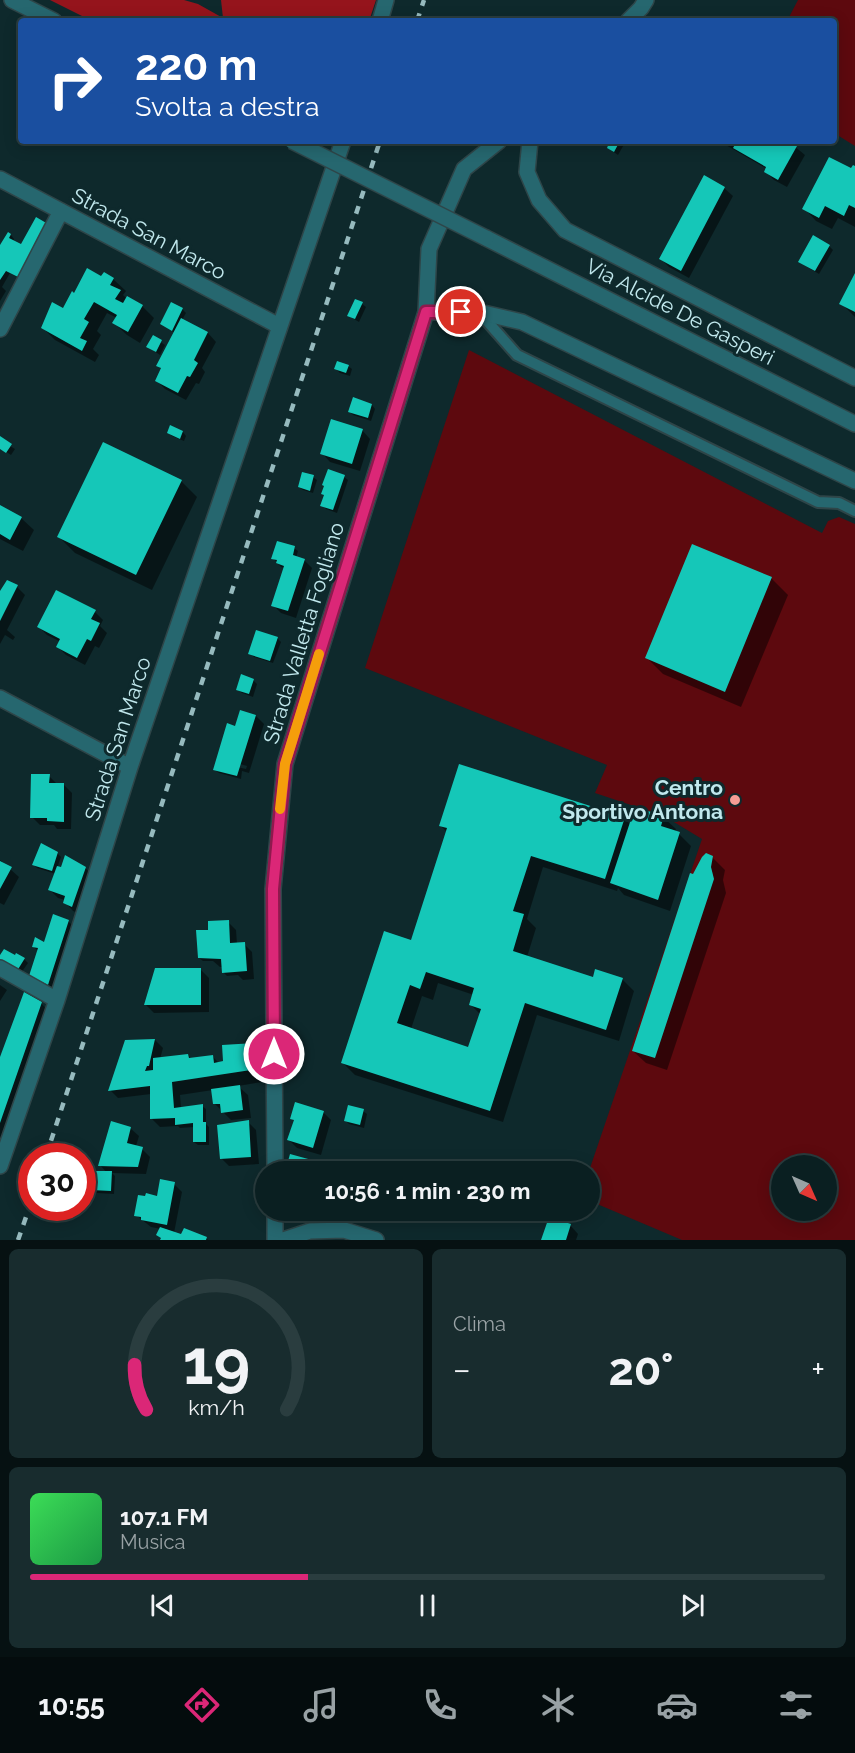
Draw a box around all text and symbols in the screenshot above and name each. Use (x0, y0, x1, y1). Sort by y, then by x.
text: 220 m (135, 41, 257, 90)
icon: right (36, 42, 114, 120)
text: Svolta a destra (135, 91, 319, 122)
street label: Strada San Marco (68, 182, 230, 285)
street label: Via Alcide De Gasperi (582, 253, 779, 370)
pin (435, 286, 486, 337)
icon: arrive (444, 295, 477, 328)
street label: Strada Valletta Fogliano (258, 519, 349, 747)
street label: Strada San Marco (79, 654, 156, 824)
place label: Centro Sportivo Antona (562, 775, 723, 824)
marker: Centro Sportivo Antona (728, 793, 742, 807)
position arrow (242, 1022, 306, 1086)
speed limit sign: 30 (18, 1143, 96, 1221)
north arrow (771, 1155, 837, 1221)
map controls (771, 1155, 837, 1221)
text: 10:56 · 1 min · 230 m (325, 1178, 530, 1204)
text: Clima (453, 1312, 506, 1336)
text: 19 (182, 1325, 250, 1399)
text: 20° (608, 1343, 674, 1396)
text: − (453, 1350, 471, 1389)
text: + (811, 1350, 825, 1389)
text: km/h (188, 1396, 244, 1421)
text: 107.1 FM (120, 1504, 208, 1530)
text: Musica (120, 1530, 185, 1554)
icon: previous (146, 1589, 179, 1622)
icon: pause (411, 1589, 444, 1622)
icon: next (676, 1589, 709, 1622)
icon: directions (181, 1684, 223, 1726)
icon: music (300, 1684, 342, 1726)
icon: phone (419, 1684, 461, 1726)
icon: climate (537, 1684, 579, 1726)
icon: car (656, 1684, 698, 1726)
icon: filters (775, 1684, 817, 1726)
text: 10:55 (38, 1690, 105, 1721)

